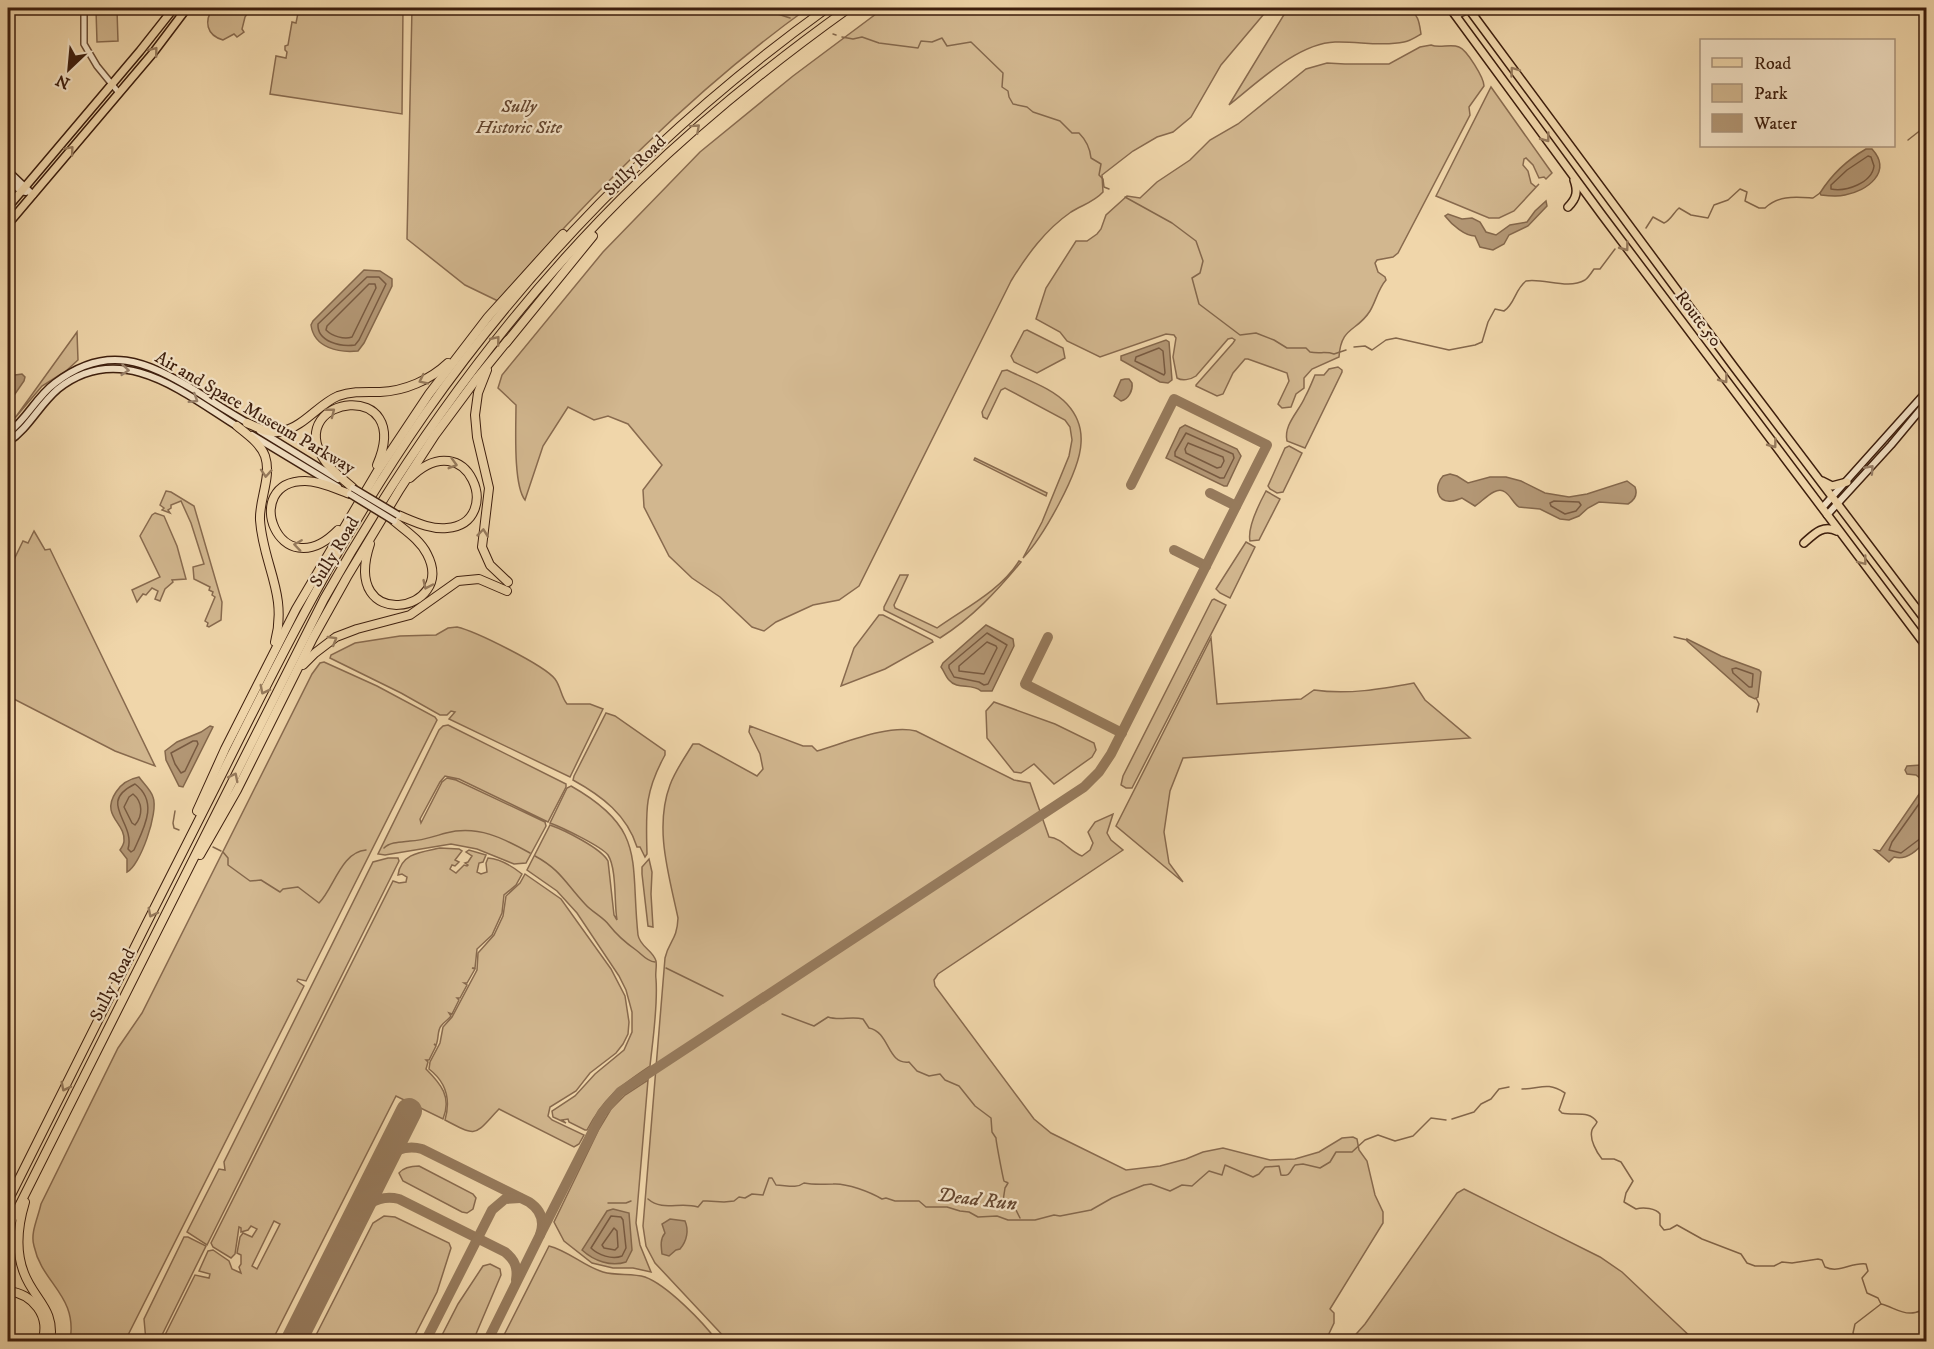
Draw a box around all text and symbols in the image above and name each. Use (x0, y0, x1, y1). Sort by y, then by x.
north arrow (39, 39, 99, 99)
legend (1700, 39, 1895, 147)
one-way arrow (147, 47, 158, 58)
text: Road (1754, 53, 1791, 75)
one-way arrow (1510, 67, 1521, 78)
text: N (53, 70, 73, 93)
text: Park (1754, 83, 1788, 105)
park label: Sully Historic Site (475, 96, 563, 139)
text: Water (1753, 113, 1797, 135)
one-way arrow (689, 124, 700, 135)
street label: Sully Road (599, 131, 671, 201)
one-way arrow (1539, 132, 1550, 143)
one-way arrow (63, 146, 74, 157)
one-way arrow (1618, 240, 1629, 251)
street label: Route 50 (1670, 286, 1726, 352)
one-way arrow (488, 336, 499, 347)
street label: Air and Space Museum Parkway (151, 347, 359, 480)
one-way arrow (121, 363, 130, 376)
one-way arrow (1717, 372, 1728, 383)
one-way arrow (419, 373, 430, 384)
one-way arrow (188, 392, 198, 404)
one-way arrow (324, 409, 335, 420)
one-way arrow (1766, 437, 1777, 448)
one-way arrow (447, 457, 458, 469)
one-way arrow (1863, 465, 1874, 476)
one-way arrow (259, 469, 272, 478)
street label: Sully Road (305, 513, 365, 591)
one-way arrow (476, 529, 488, 538)
one-way arrow (293, 539, 303, 552)
one-way arrow (1855, 555, 1866, 566)
one-way arrow (422, 579, 434, 590)
one-way arrow (327, 635, 337, 647)
one-way arrow (260, 684, 271, 694)
one-way arrow (227, 772, 238, 783)
one-way arrow (148, 906, 159, 917)
street label: Sully Road (85, 945, 141, 1025)
one-way arrow (60, 1081, 72, 1092)
water label: Dead Run (936, 1183, 1018, 1217)

